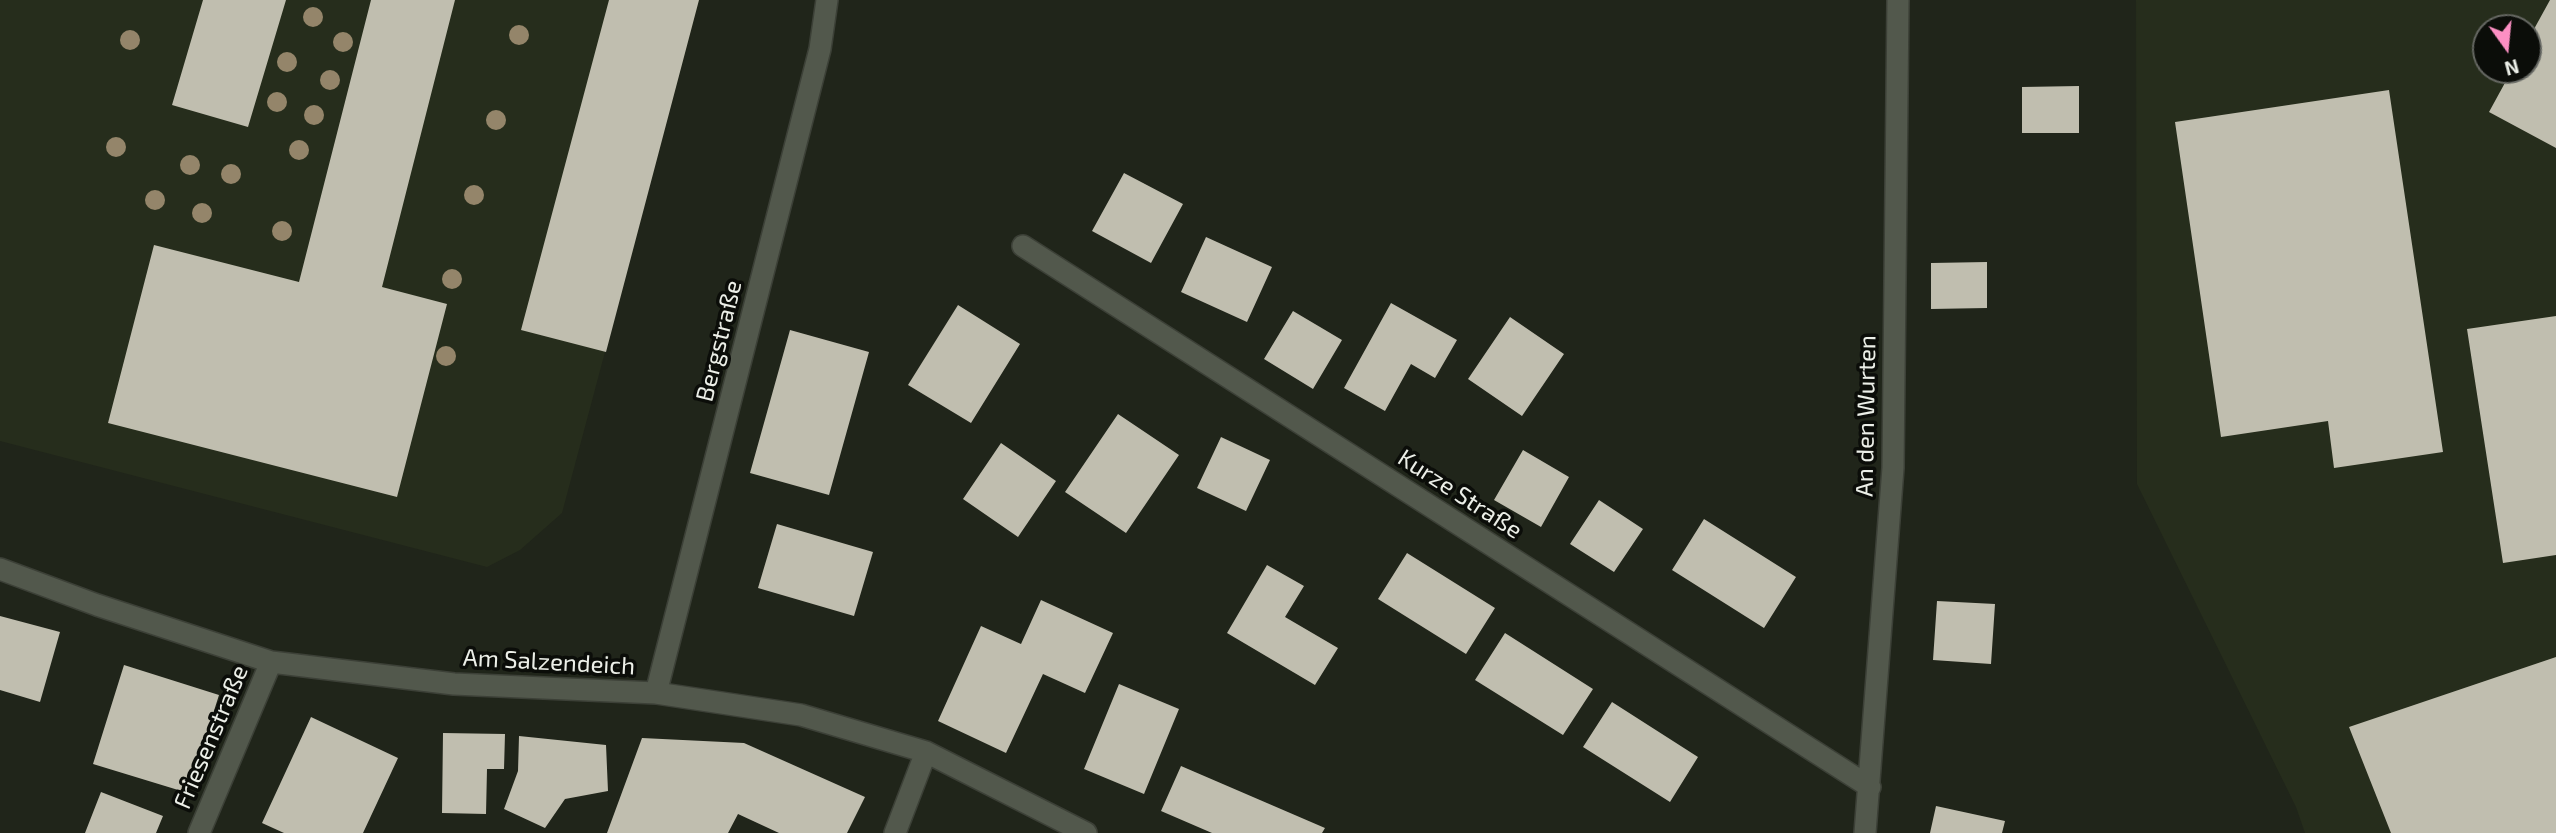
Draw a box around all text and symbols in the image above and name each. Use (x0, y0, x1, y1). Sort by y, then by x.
north arrow (2472, 14, 2542, 84)
text: N (2502, 55, 2522, 81)
street label: Bergstraße (690, 277, 748, 405)
street label: An den Wurten (1850, 335, 1882, 497)
street label: Kurze Straße (1393, 443, 1527, 545)
street label: Am Salzendeich (462, 643, 636, 681)
street label: Friesenstraße (168, 661, 254, 813)

